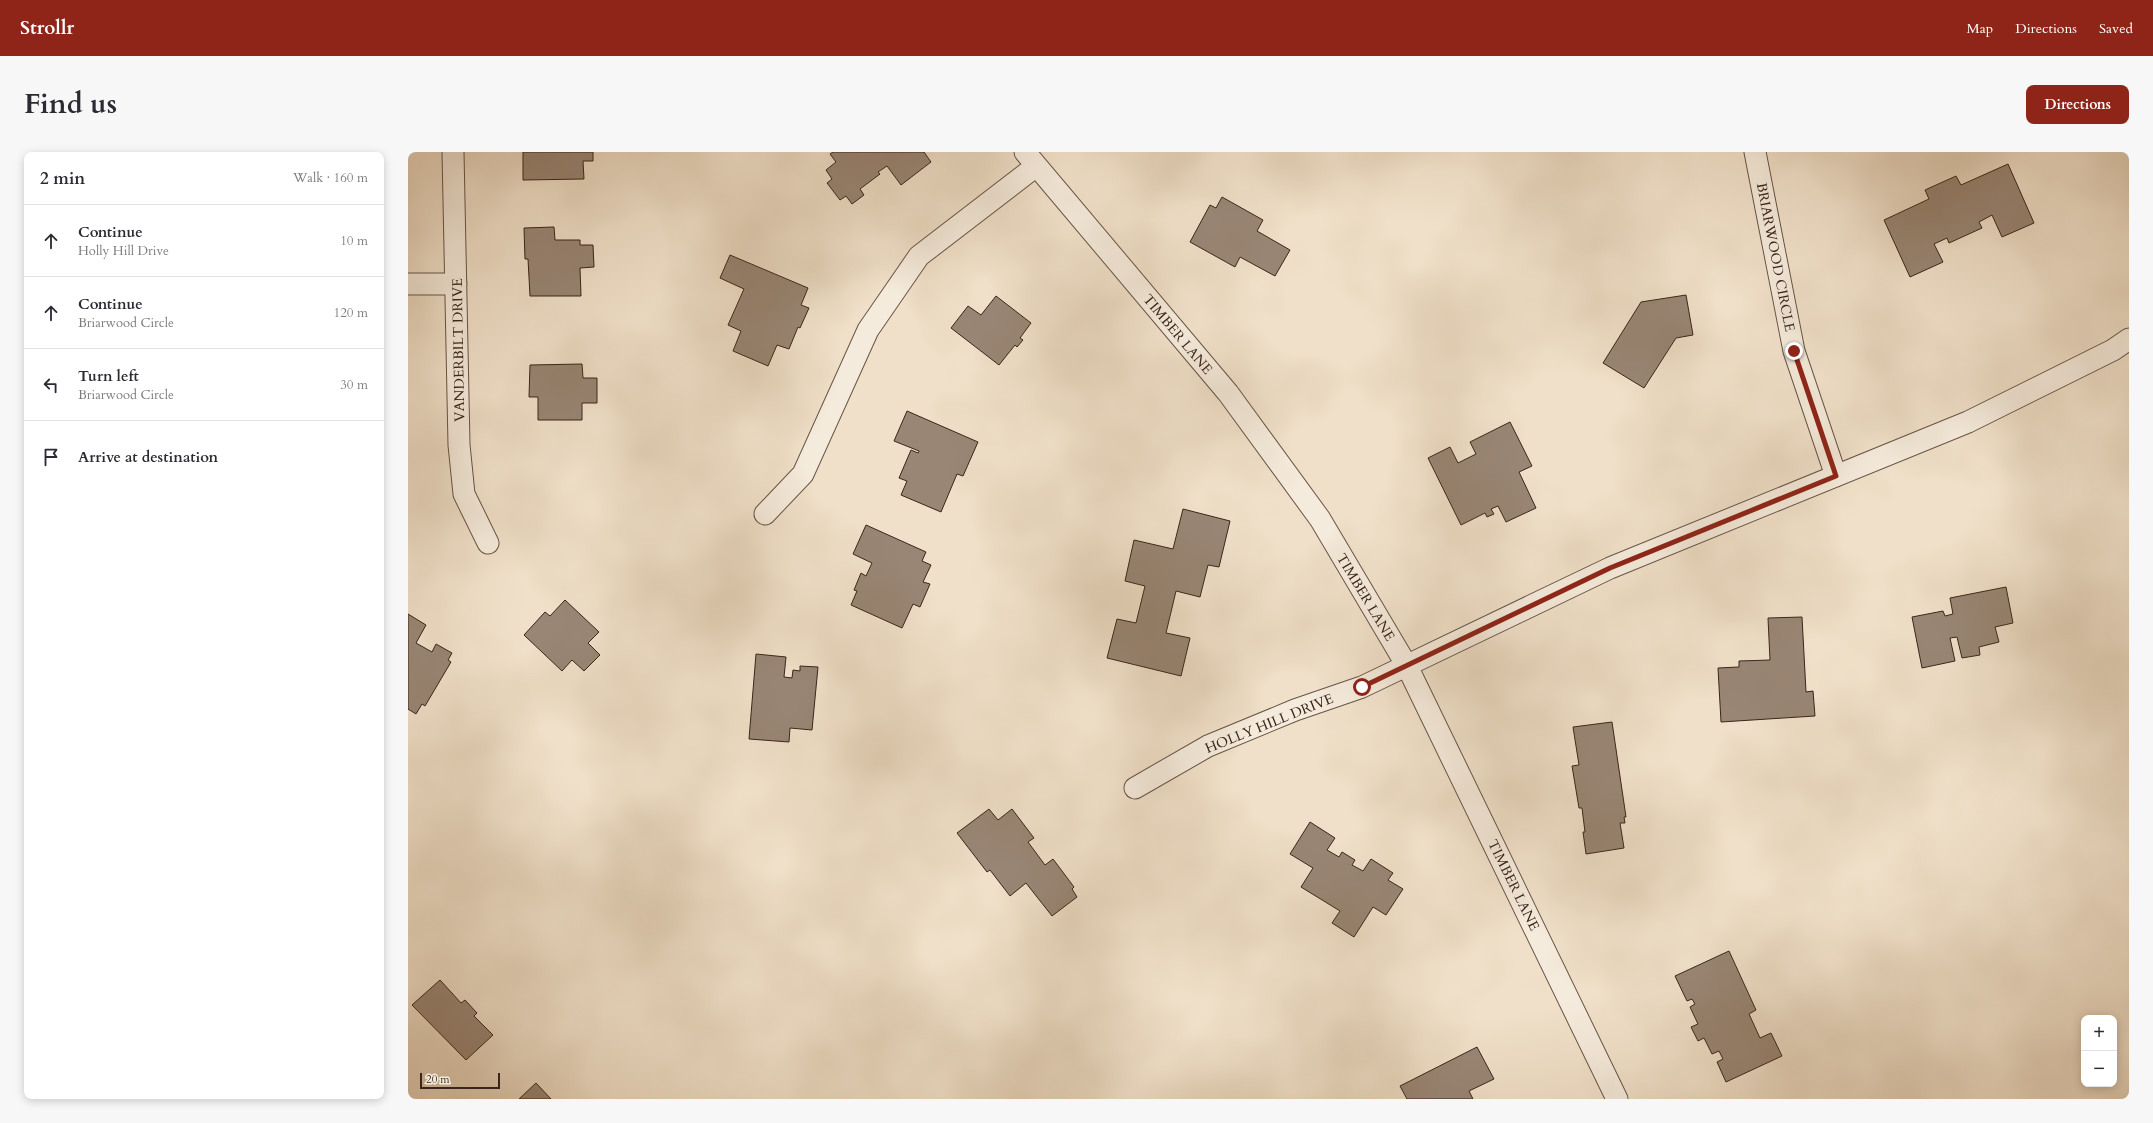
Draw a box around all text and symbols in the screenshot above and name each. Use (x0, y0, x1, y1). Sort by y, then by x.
text: Strollr (20, 15, 74, 41)
text: Map (1967, 19, 1993, 38)
text: Directions (2015, 19, 2077, 38)
text: Saved (2099, 19, 2133, 38)
text: Find us (24, 85, 117, 123)
button: Directions (2026, 85, 2129, 124)
text: 2 min (40, 167, 85, 190)
text: Walk · 160 m (293, 169, 368, 187)
street label: BRIARWOOD CIRCLE (1752, 181, 1799, 334)
text: Continue (78, 222, 143, 242)
icon: ahead (40, 230, 62, 252)
text: 10 m (340, 232, 368, 250)
text: Holly Hill Drive (78, 242, 169, 260)
street label: VANDERBILT DRIVE (448, 278, 469, 422)
street label: TIMBER LANE (1139, 290, 1217, 379)
text: Continue (78, 294, 143, 314)
icon: ahead (40, 302, 62, 324)
text: 120 m (334, 304, 368, 322)
text: Briarwood Circle (78, 314, 174, 332)
route end (1785, 342, 1803, 360)
text: Turn left (78, 366, 139, 386)
icon: left (40, 374, 62, 396)
text: 30 m (340, 376, 368, 394)
text: Briarwood Circle (78, 386, 174, 404)
icon: arrive (40, 446, 62, 468)
text: Arrive at destination (78, 447, 218, 467)
street label: TIMBER LANE (1332, 550, 1399, 645)
route start (1353, 678, 1371, 696)
street label: HOLLY HILL DRIVE (1202, 689, 1337, 758)
street label: TIMBER LANE (1483, 837, 1544, 934)
map controls (2081, 1015, 2117, 1087)
button: + (2081, 1015, 2117, 1051)
button: − (2081, 1051, 2117, 1087)
scale bar (420, 1071, 500, 1090)
text: 20 m (426, 1072, 450, 1087)

